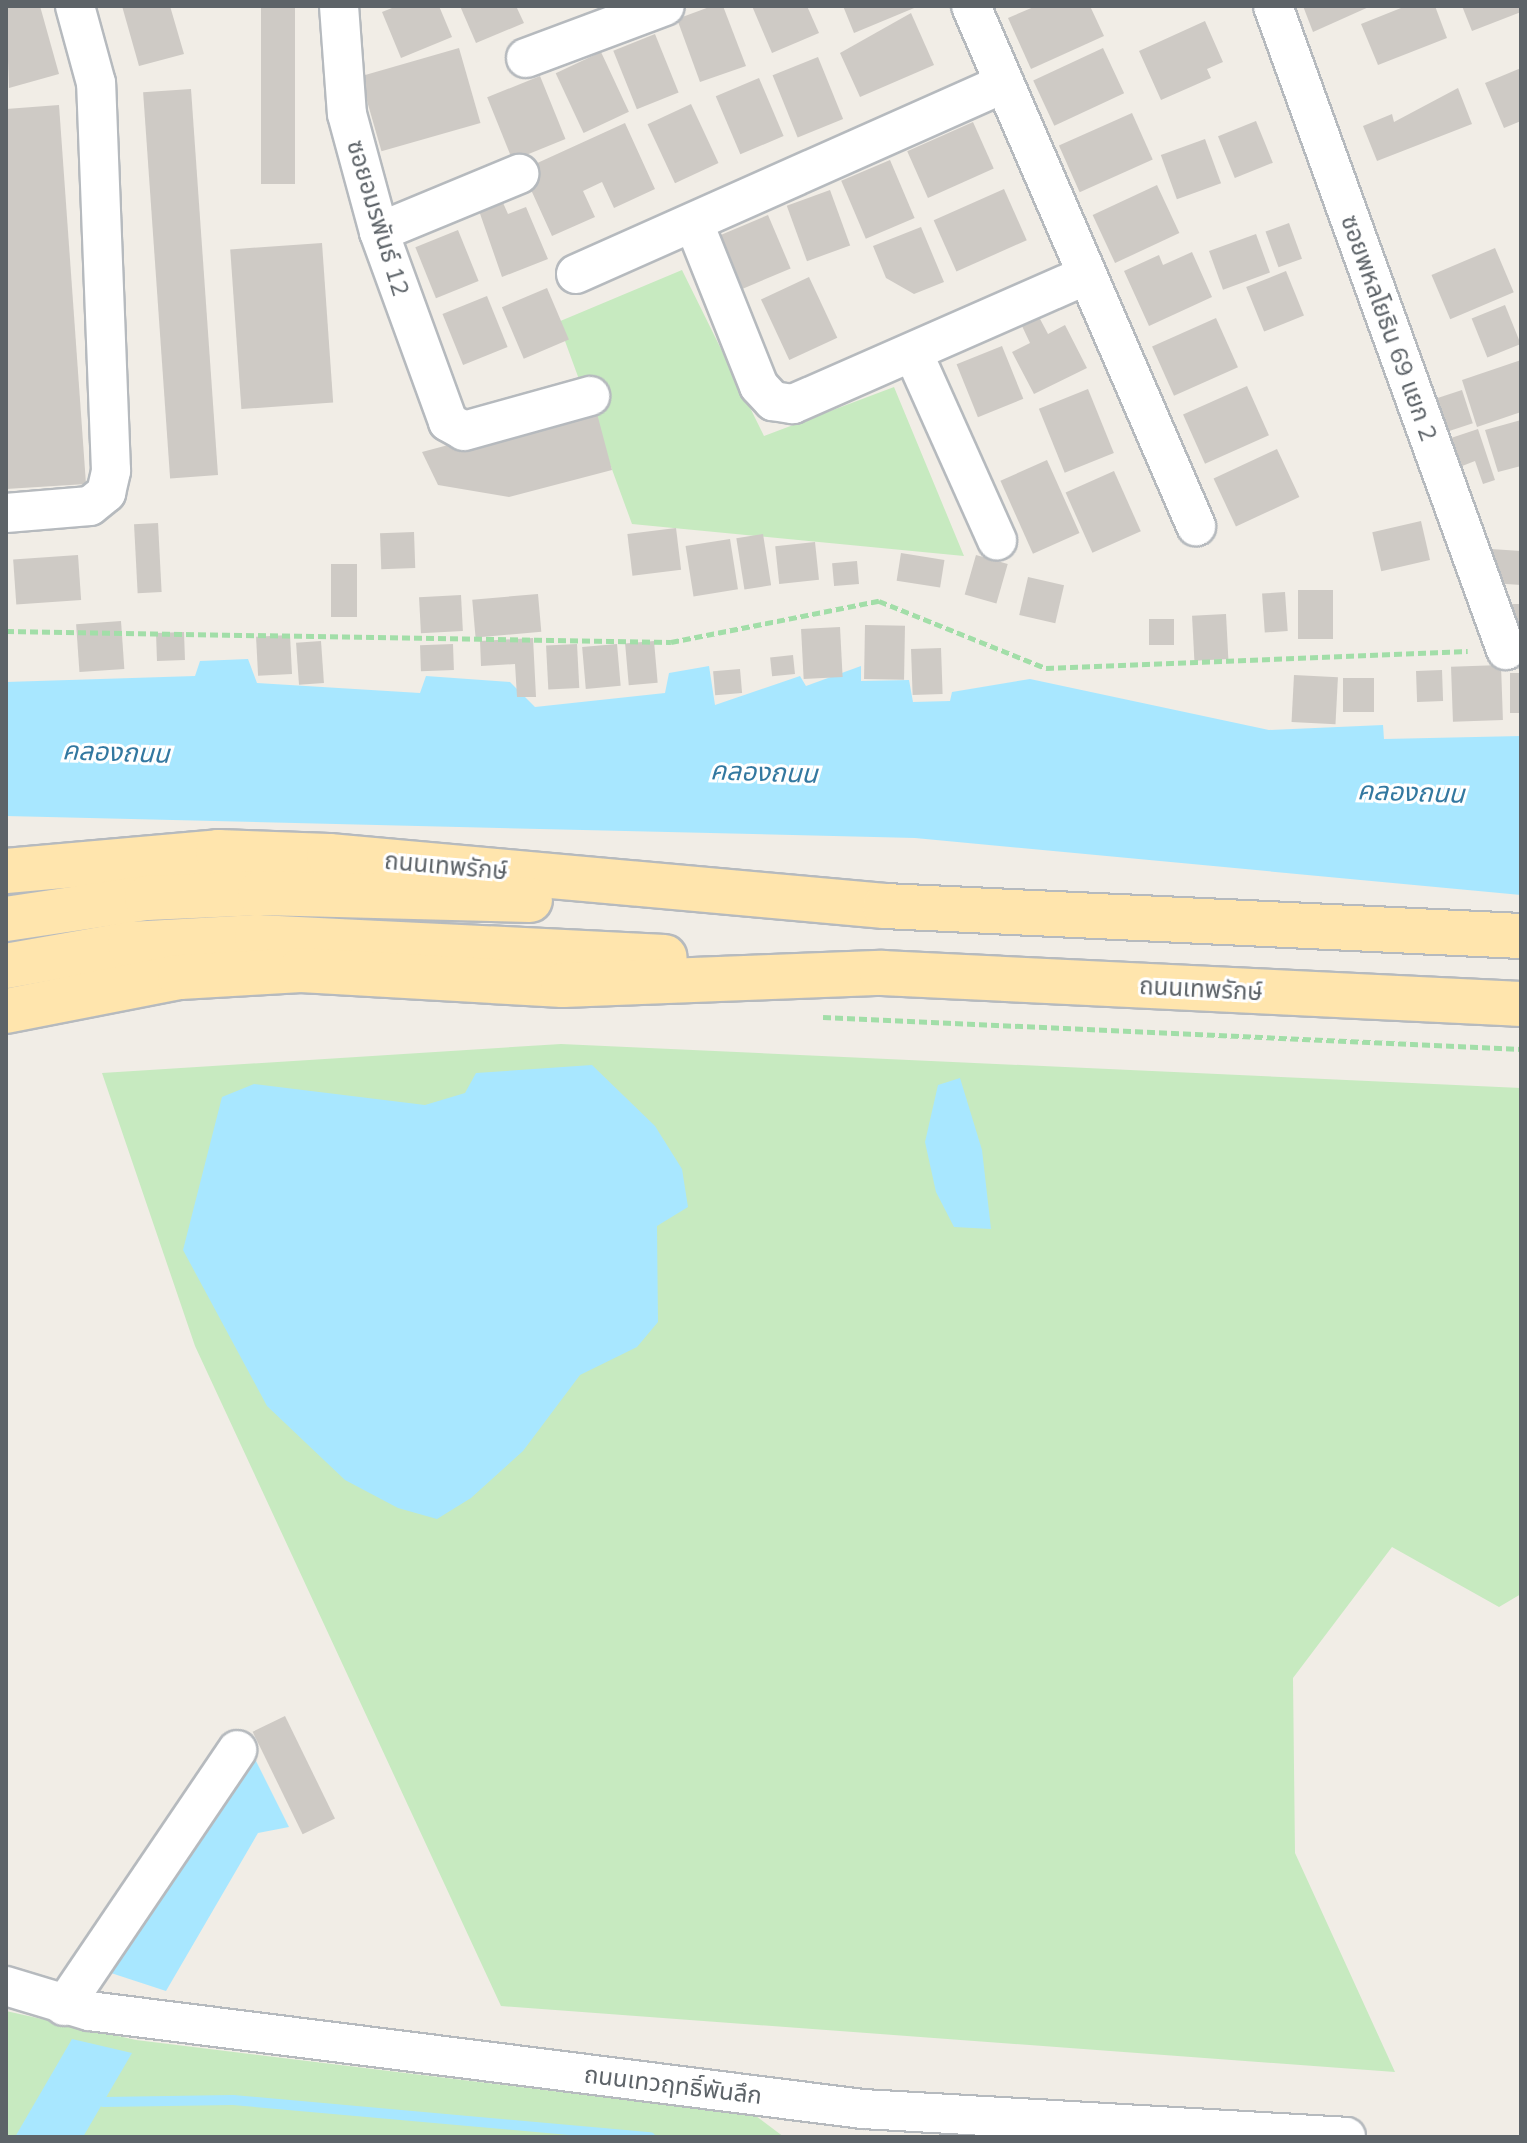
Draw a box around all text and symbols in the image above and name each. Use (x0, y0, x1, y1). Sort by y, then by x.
street label: ซอยอมรพันธ์ 12 (341, 137, 415, 299)
street label: ซอยพหลโยธิน 69 แยก 2 (1335, 211, 1443, 445)
water label: คลองถนน (62, 735, 170, 769)
water label: คลองถนน (710, 755, 818, 789)
water label: คลองถนน (1357, 775, 1465, 809)
street label: ถนนเทพรักษ์ (383, 846, 509, 886)
street label: ถนนเทพรักษ์ (1138, 971, 1264, 1007)
street label: ถนนเทวฤทธิ์พันลึก (582, 2060, 764, 2110)

